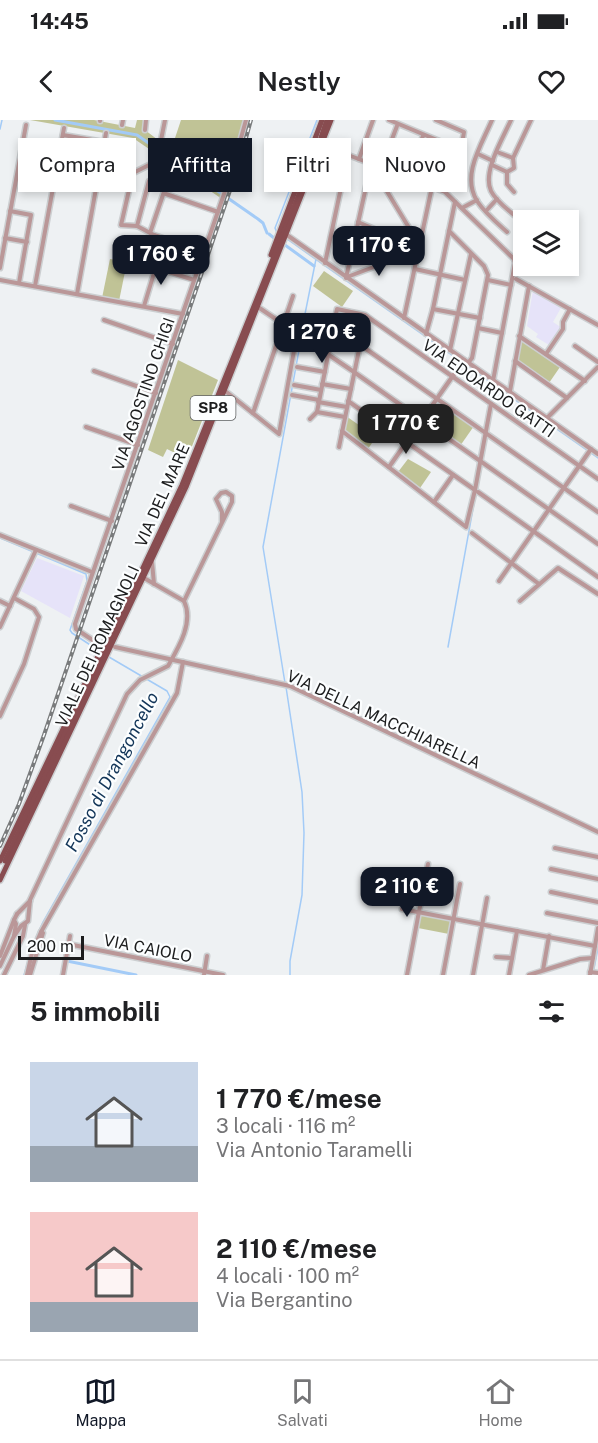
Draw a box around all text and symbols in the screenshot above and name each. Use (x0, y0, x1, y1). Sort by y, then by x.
text: 14:45 (30, 8, 89, 34)
icon: back (30, 65, 63, 98)
text: Nestly (257, 65, 341, 97)
icon: heart (535, 65, 568, 98)
chip: Compra (18, 138, 136, 192)
chip: Affitta (148, 138, 252, 192)
chip: Filtri (264, 138, 351, 192)
chip: Nuovo (363, 138, 467, 192)
map controls (513, 210, 579, 276)
button: layers (513, 210, 579, 276)
pin: 1 170 € (324, 226, 434, 277)
text: 1 170 € (347, 233, 411, 257)
pin: 1 760 € (106, 235, 216, 286)
text: 1 760 € (127, 242, 195, 266)
pin: 1 270 € (267, 313, 377, 364)
street label: VIA AGOSTINO CHIGI (108, 315, 179, 473)
text: 1 270 € (288, 320, 356, 344)
street label: VIA EDOARDO GATTI (419, 335, 559, 441)
road number: SP8 (190, 396, 236, 420)
pin: 1 770 € (351, 404, 461, 455)
text: 1 770 € (372, 411, 440, 435)
street label: VIA DEL MARE (131, 441, 194, 550)
street label: VIALE DEI ROMAGNOLI (52, 562, 143, 730)
street label: VIA DELLA MACCHIARELLA (284, 666, 484, 773)
water label: Fosso di Drangoncello (61, 688, 163, 855)
pin: 2 110 € (352, 867, 462, 918)
text: 2 110 € (375, 874, 439, 898)
street label: VIA CAIOLO (102, 931, 194, 966)
scale bar (18, 933, 84, 960)
text: 200 m (27, 937, 74, 956)
icon: filters (535, 995, 568, 1028)
text: 5 immobili (30, 996, 160, 1027)
text: 1 770 €/mese (216, 1083, 382, 1114)
icon: home (78, 1086, 150, 1158)
text: 3 locali · 116 m² (216, 1114, 355, 1138)
text: Via Antonio Taramelli (216, 1138, 413, 1162)
text: 2 110 €/mese (216, 1233, 377, 1264)
icon: home (78, 1236, 150, 1308)
text: 4 locali · 100 m² (216, 1264, 359, 1288)
text: Via Bergantino (216, 1288, 353, 1312)
tab: Mappa (75, 1375, 126, 1430)
tab: Salvati (277, 1375, 328, 1430)
tab: Home (478, 1375, 523, 1430)

